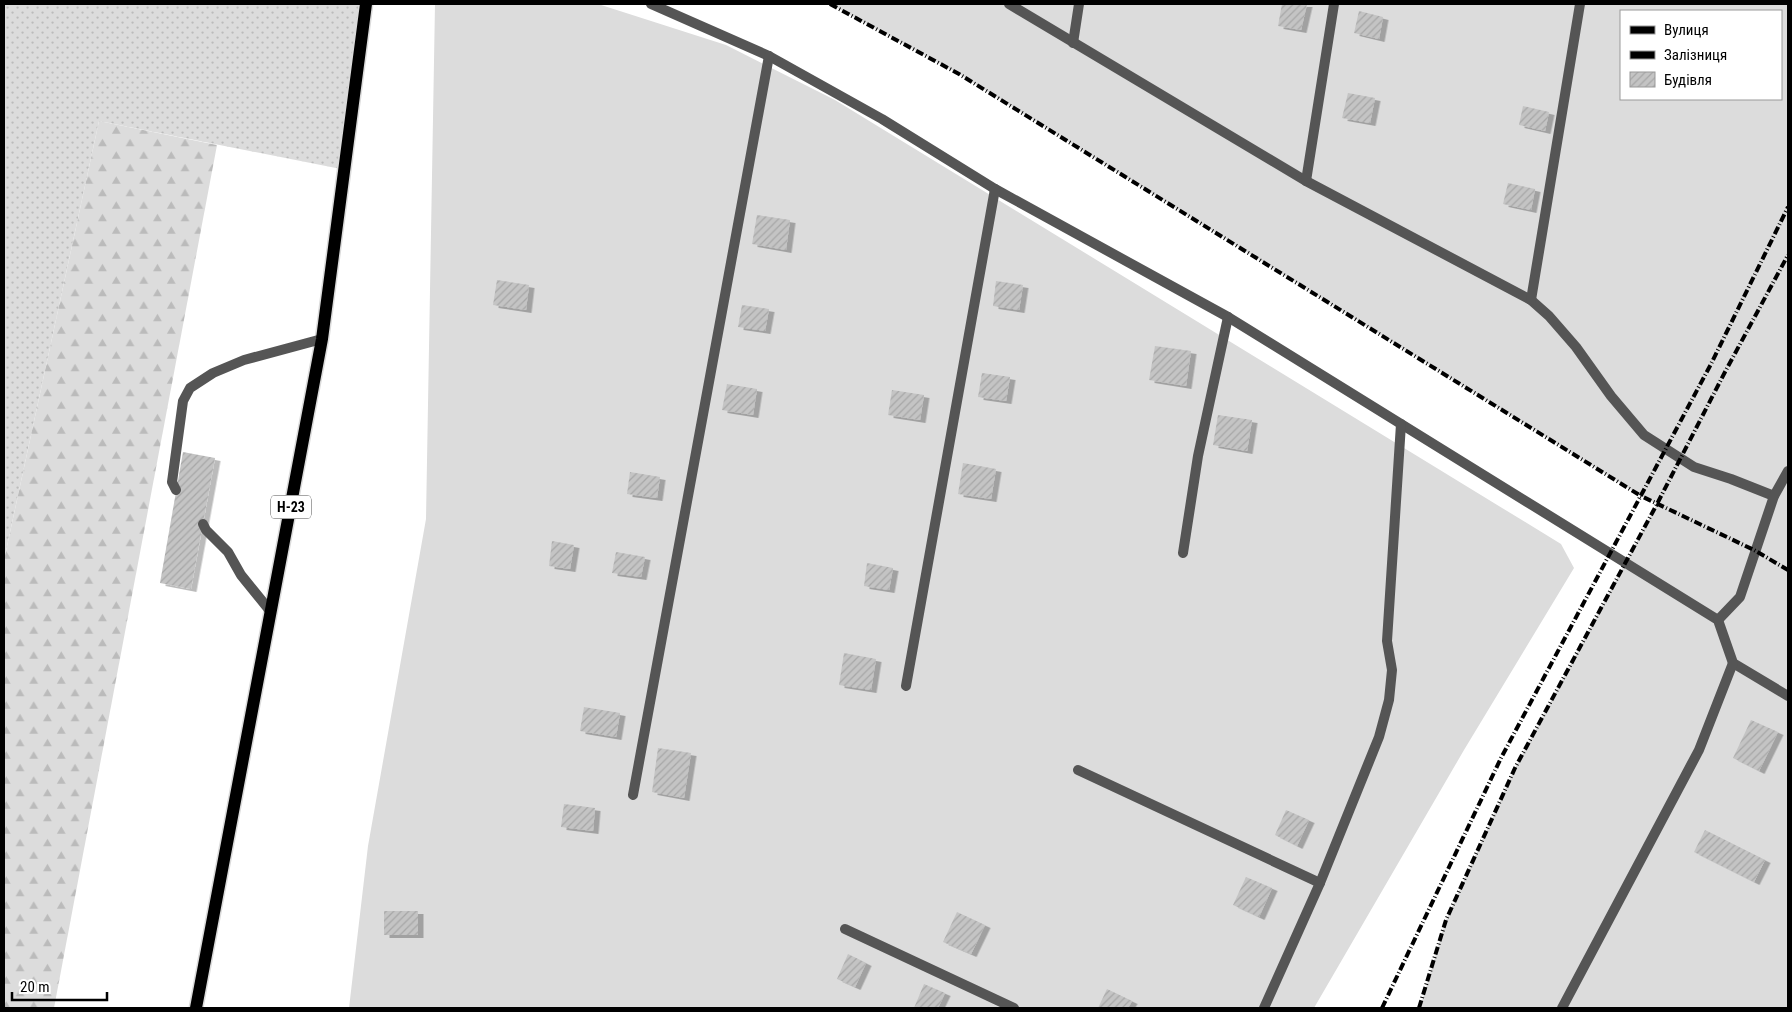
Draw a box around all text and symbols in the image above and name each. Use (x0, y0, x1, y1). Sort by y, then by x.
legend (1620, 10, 1782, 100)
text: Вулиця (1664, 21, 1709, 39)
text: Залізниця (1664, 46, 1727, 64)
text: Будівля (1664, 71, 1712, 89)
road number: Н-23 (271, 496, 311, 518)
scale bar (12, 970, 108, 1002)
text: 20 m (20, 978, 50, 996)

